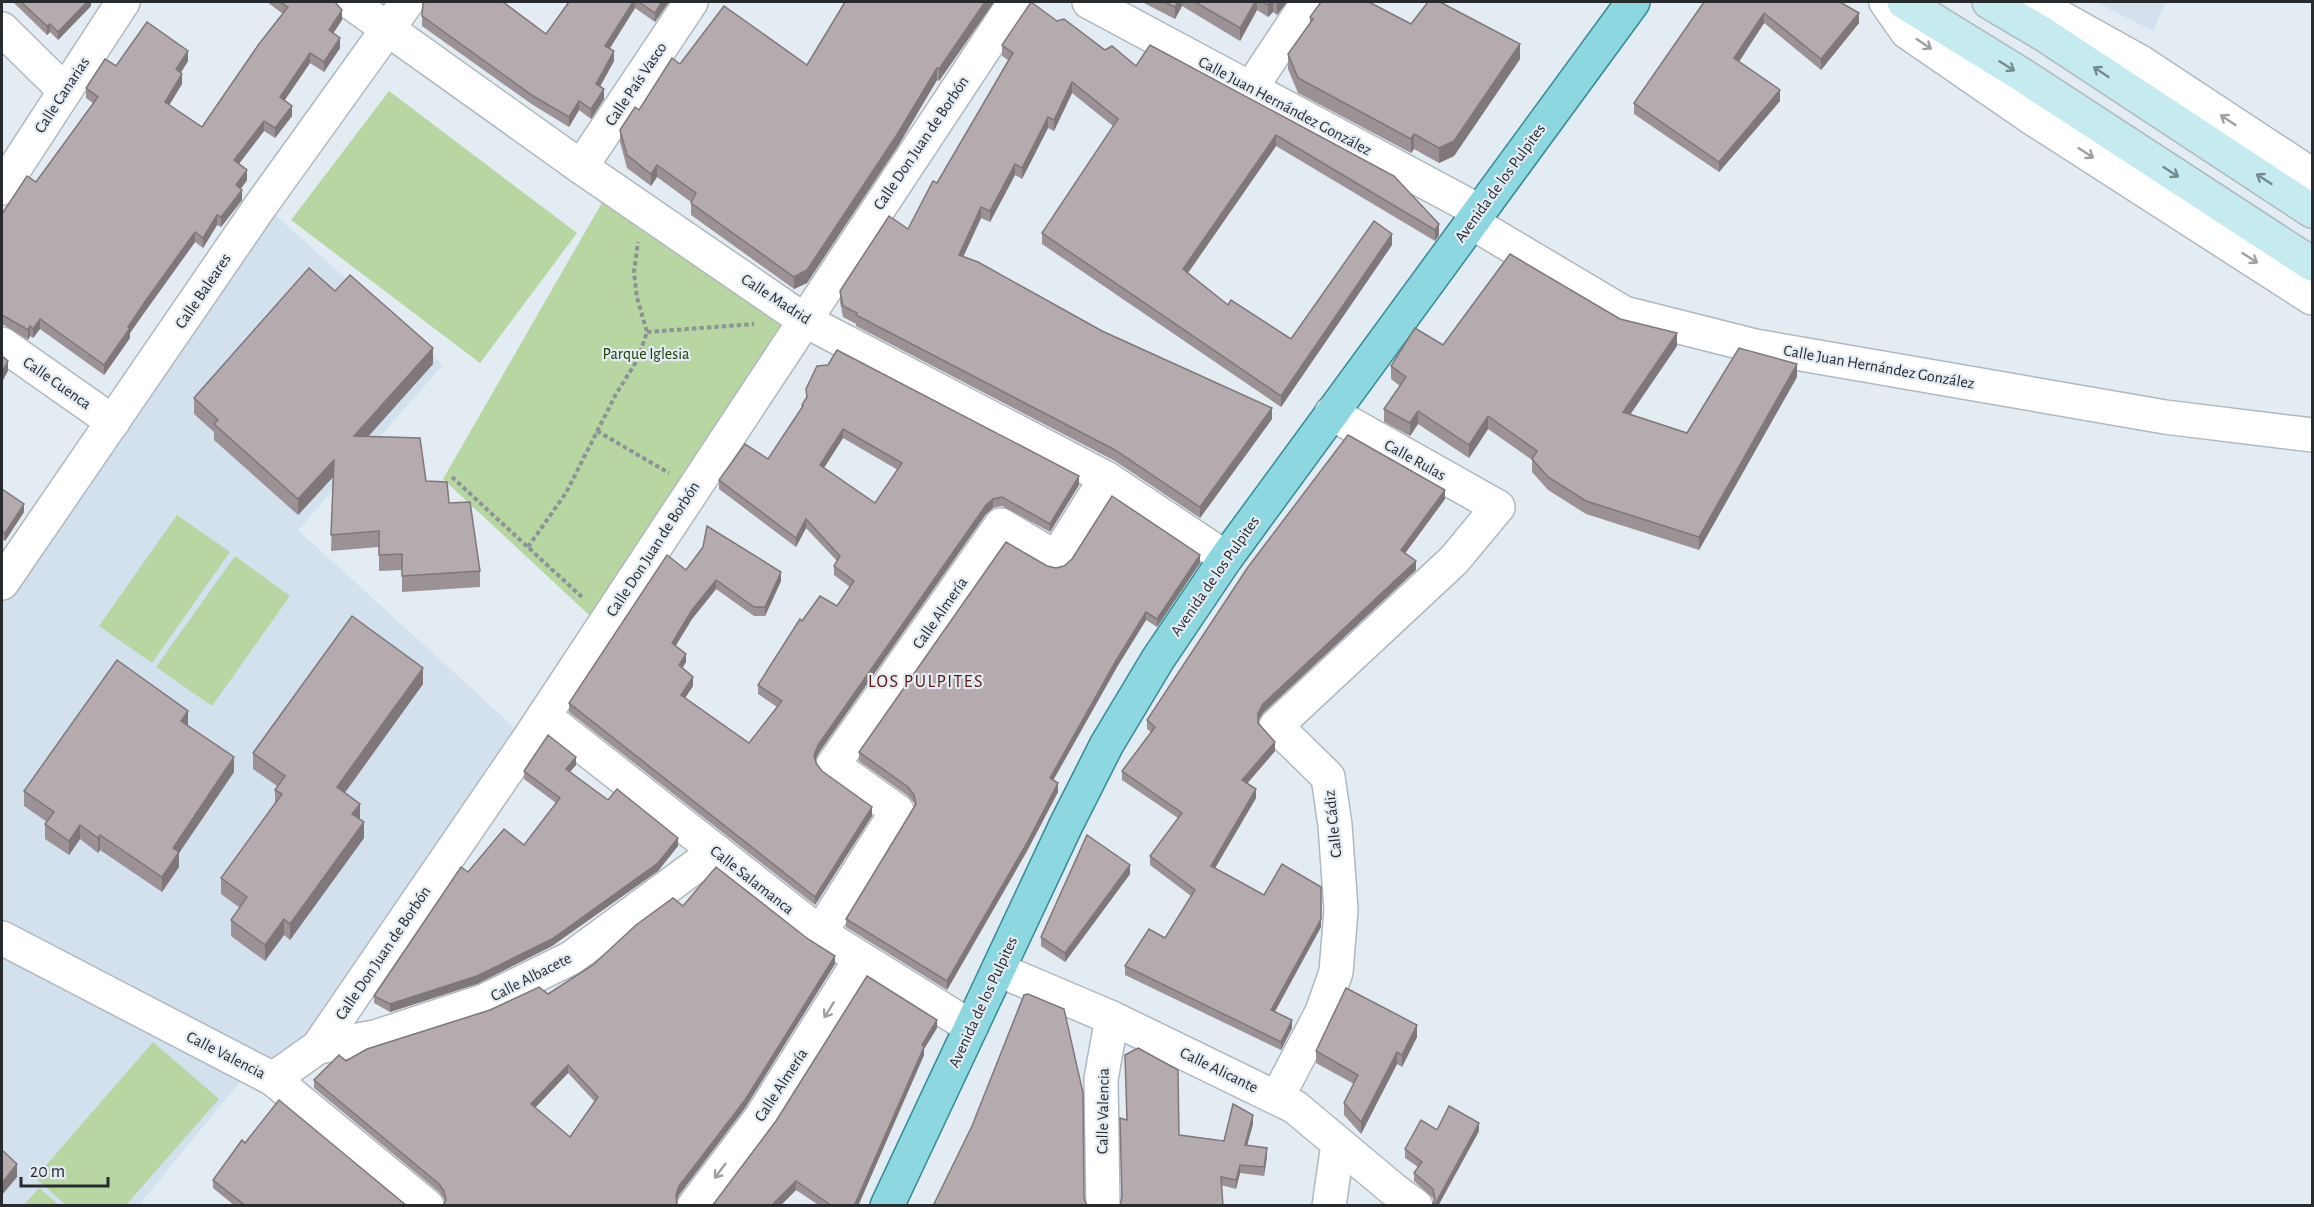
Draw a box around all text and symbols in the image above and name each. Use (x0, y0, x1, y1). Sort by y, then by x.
one-way arrow (1916, 38, 1932, 50)
street label: Calle País Vasco (602, 39, 670, 129)
street label: Calle Juan Hernández González (1196, 53, 1375, 159)
street label: Calle Canarias (32, 54, 92, 136)
one-way arrow (1998, 60, 2015, 72)
one-way arrow (2093, 66, 2109, 78)
street label: Calle Don Juan de Borbón (870, 73, 972, 213)
one-way arrow (2221, 114, 2237, 126)
street label: Avenida de los Pulpites (1452, 121, 1548, 245)
one-way arrow (2078, 146, 2095, 159)
one-way arrow (2162, 165, 2179, 178)
one-way arrow (2256, 173, 2272, 185)
street label: Calle Baleares (172, 251, 234, 331)
one-way arrow (2242, 252, 2258, 264)
street label: Calle Madrid (738, 271, 814, 327)
street label: Calle Juan Hernández González (1782, 342, 1976, 392)
park label: Parque Iglesia (603, 346, 689, 362)
street label: Calle Cuenca (20, 354, 94, 412)
street label: Calle Rulas (1382, 437, 1449, 483)
street label: Calle Don Juan de Borbón (603, 479, 703, 619)
street label: Avenida de los Pulpites (1168, 513, 1262, 639)
street label: Calle Almería (910, 574, 970, 652)
district label: LOS PULPITES (868, 673, 984, 691)
street label: Calle Cádiz (1321, 789, 1345, 859)
street label: Calle Salamanca (707, 843, 797, 917)
street label: Calle Don Juan de Borbón (332, 883, 434, 1023)
street label: Avenida de los Pulpites (946, 934, 1020, 1070)
street label: Calle Albacete (488, 950, 574, 1004)
one-way arrow (822, 1001, 834, 1018)
street label: Calle Valencia (184, 1028, 268, 1082)
street label: Calle Alicante (1178, 1044, 1260, 1096)
street label: Calle Almería (752, 1046, 810, 1124)
street label: Calle Valencia (1094, 1068, 1112, 1154)
scale bar (21, 1150, 108, 1188)
text: 20 m (30, 1163, 65, 1181)
one-way arrow (714, 1163, 726, 1179)

